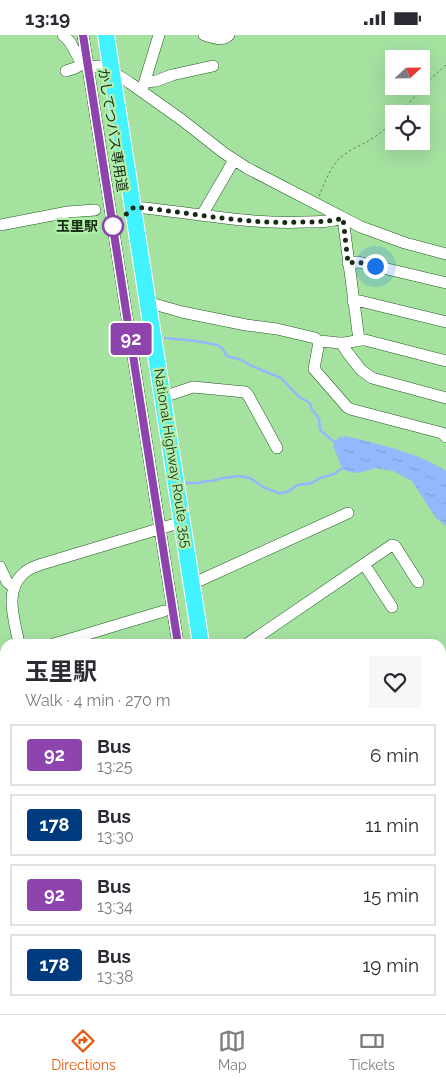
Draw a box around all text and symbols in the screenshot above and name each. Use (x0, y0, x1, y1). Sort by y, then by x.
text: 13:19 (25, 7, 70, 29)
north arrow (385, 50, 430, 95)
map controls (385, 50, 430, 150)
street label: かしてつバス専用道 (95, 67, 131, 193)
button: locate (385, 105, 430, 150)
marker: 玉里駅 (102, 215, 124, 237)
place label: 玉里駅 (56, 218, 98, 234)
your location (363, 254, 388, 279)
line badge: 92 (108, 323, 154, 355)
text: 92 (121, 328, 141, 349)
street label: National Highway Route 355 (151, 367, 195, 549)
button: heart (369, 656, 421, 708)
text: 玉里駅 (25, 657, 97, 686)
text: Walk · 4 min · 270 m (25, 691, 171, 710)
text: Bus (97, 735, 131, 757)
text: 92 (44, 744, 65, 765)
text: 6 min (370, 744, 419, 766)
text: 13:25 (97, 757, 132, 776)
text: Bus (97, 805, 131, 827)
text: 178 (40, 814, 69, 835)
text: 11 min (365, 814, 419, 836)
text: 13:30 (97, 827, 134, 846)
text: Bus (97, 875, 131, 897)
text: 92 (44, 884, 65, 905)
text: 15 min (363, 884, 419, 906)
text: 13:34 (97, 897, 133, 916)
text: Bus (97, 945, 131, 967)
text: 178 (40, 954, 69, 975)
text: 19 min (362, 954, 419, 976)
text: 13:38 (97, 967, 133, 986)
tab: Directions (51, 1027, 116, 1073)
tab: Map (218, 1027, 247, 1073)
tab: Tickets (349, 1027, 395, 1073)

